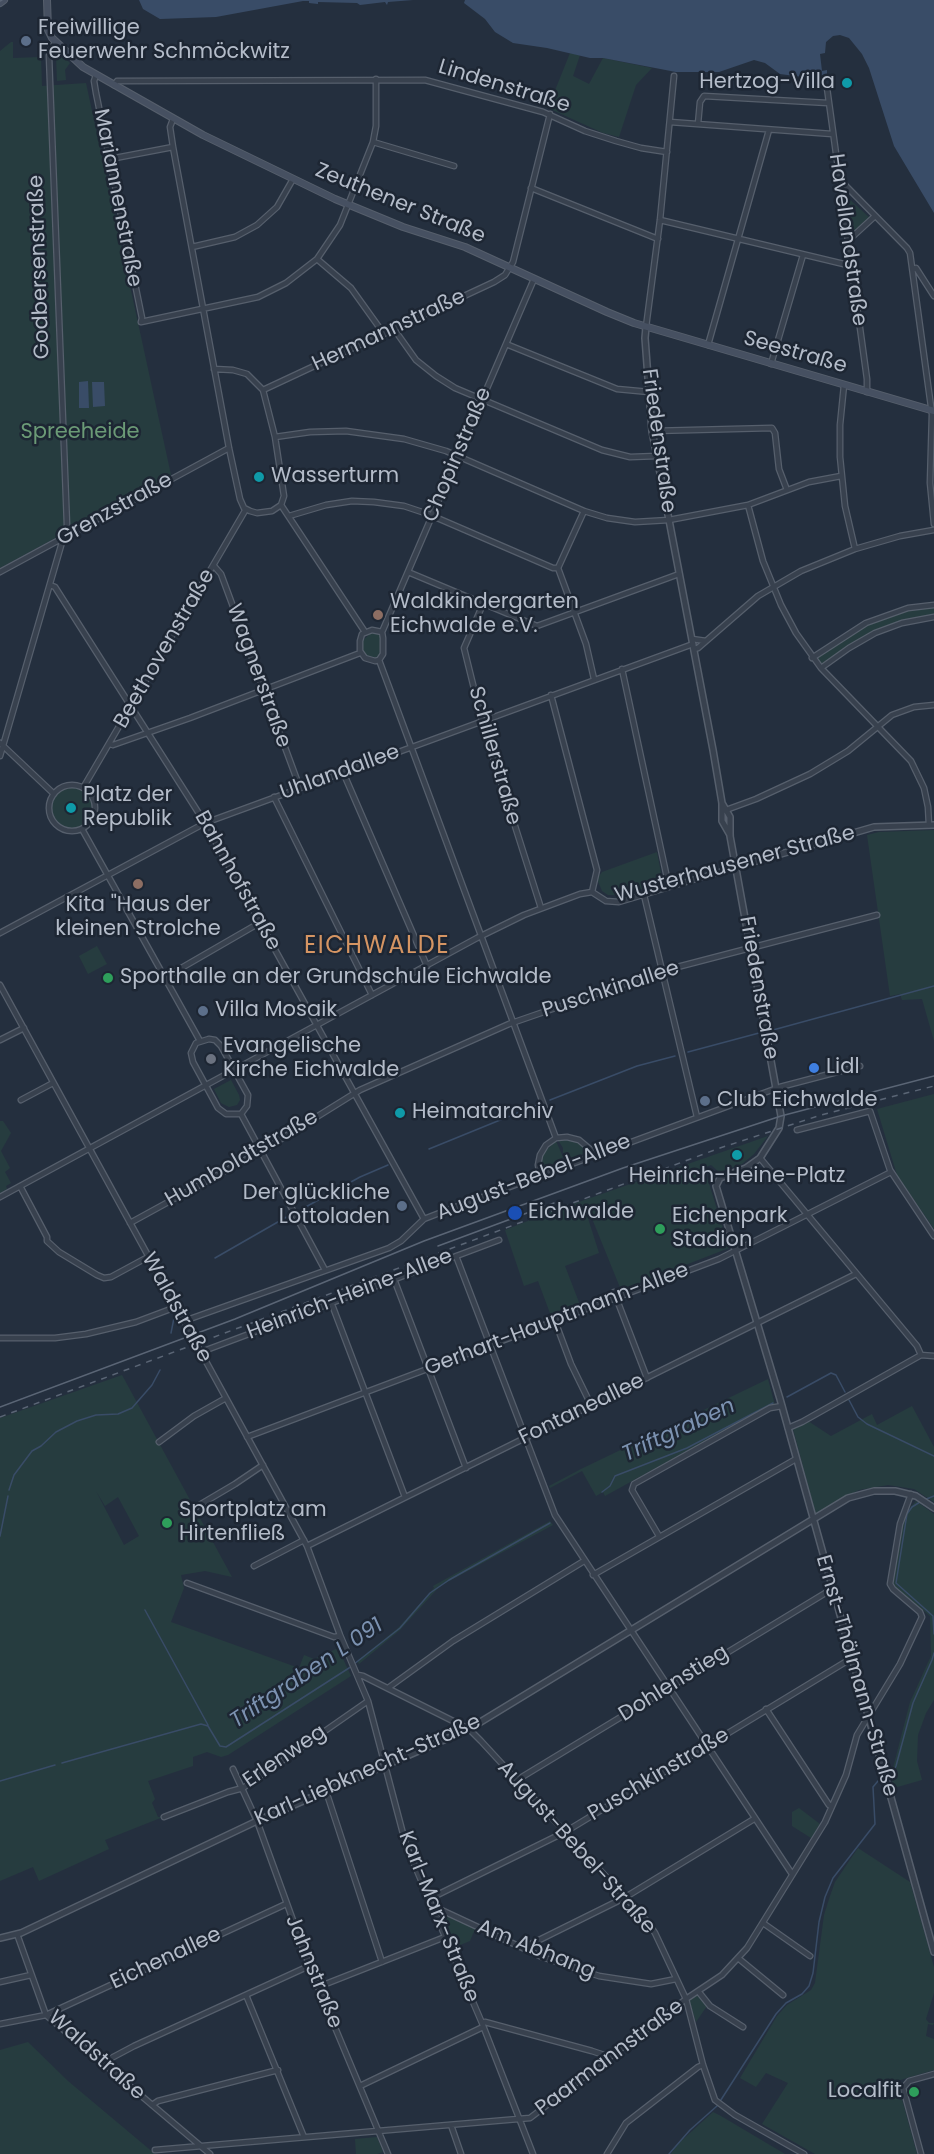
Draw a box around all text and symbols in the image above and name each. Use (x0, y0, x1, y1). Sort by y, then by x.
place label: Freiwillige Feuerwehr Schmöckwitz (38, 16, 290, 66)
marker: Freiwillige Feuerwehr Schmöckwitz (19, 34, 33, 48)
street label: Lindenstraße (435, 55, 573, 119)
place label: Hertzog-Villa (699, 70, 835, 96)
marker: Hertzog-Villa (840, 76, 854, 90)
street label: Mariannenstraße (87, 107, 147, 289)
street label: Havellandstraße (822, 152, 872, 328)
street label: Zeuthener Straße (311, 158, 489, 250)
street label: Godbersenstraße (24, 174, 56, 360)
street label: Hermannstraße (308, 284, 470, 378)
street label: Seestraße (740, 326, 850, 380)
street label: Friedenstraße (635, 367, 681, 515)
street label: Chopinstraße (418, 384, 498, 526)
park label: Spreeheide (20, 420, 140, 446)
place label: Wasserturm (271, 464, 399, 490)
street label: Grenzstraße (53, 468, 177, 552)
marker: Wasserturm (252, 470, 266, 484)
street label: Beethovenstraße (109, 565, 221, 733)
place label: Waldkindergarten Eichwalde e.V. (390, 590, 579, 640)
street label: Wagnerstraße (220, 601, 296, 751)
marker: Waldkindergarten Eichwalde e.V. (371, 608, 385, 622)
street label: Schillerstraße (462, 684, 526, 828)
street label: Uhlandallee (277, 740, 403, 806)
place label: Platz der Republik (83, 783, 172, 833)
marker: Platz der Republik (64, 801, 78, 815)
street label: Bahnhofstraße (188, 807, 286, 955)
street label: Wusterhausener Straße (612, 821, 858, 909)
marker: Kita "Haus der kleinen Strolche (131, 877, 145, 891)
place label: Kita "Haus der kleinen Strolche (55, 893, 221, 943)
street label: Friedenstraße (733, 914, 783, 1062)
district label: EICHWALDE (304, 933, 450, 961)
street label: Puschkinallee (539, 956, 683, 1024)
place label: Sporthalle an der Grundschule Eichwalde (120, 965, 551, 991)
marker: Sporthalle an der Grundschule Eichwalde (101, 971, 115, 985)
place label: Villa Mosaik (215, 998, 337, 1024)
marker: Villa Mosaik (196, 1004, 210, 1018)
place label: Evangelische Kirche Eichwalde (223, 1034, 399, 1084)
marker: Evangelische Kirche Eichwalde (204, 1052, 218, 1066)
place label: Lidl (826, 1055, 860, 1081)
marker: Lidl (807, 1061, 821, 1075)
place label: Club Eichwalde (717, 1088, 878, 1114)
marker: Club Eichwalde (698, 1094, 712, 1108)
place label: Heimatarchiv (412, 1100, 553, 1126)
street label: Humboldtstraße (161, 1105, 323, 1213)
marker: Heimatarchiv (393, 1106, 407, 1120)
street label: August-Bebel-Allee (433, 1129, 635, 1227)
marker: Heinrich-Heine-Platz (730, 1148, 744, 1162)
place label: Heinrich-Heine-Platz (629, 1164, 845, 1190)
place label: Der glückliche Lottoladen (243, 1181, 390, 1231)
marker: Der glückliche Lottoladen (395, 1199, 409, 1213)
place label: Eichwalde (528, 1200, 634, 1226)
marker: Eichwalde (506, 1204, 524, 1222)
place label: Eichenpark Stadion (672, 1204, 788, 1254)
marker: Eichenpark Stadion (653, 1222, 667, 1236)
street label: Heinrich-Heine-Allee (244, 1244, 456, 1346)
street label: Waldstraße (135, 1249, 217, 1367)
street label: Gerhart-Hauptmann-Allee (421, 1258, 693, 1382)
street label: Fontaneallee (515, 1369, 649, 1451)
water label: Triftgraben (618, 1393, 740, 1469)
place label: Sportplatz am Hirtenfließ (179, 1498, 327, 1548)
marker: Sportplatz am Hirtenfließ (160, 1516, 174, 1530)
street label: Ernst-Thälmann-Straße (809, 1552, 903, 1800)
water label: Triftgraben L 091 (226, 1613, 388, 1735)
street label: Dohlenstieg (615, 1640, 733, 1728)
street label: Karl-Liebknecht-Straße (251, 1710, 485, 1832)
street label: Erlenweg (239, 1720, 331, 1794)
street label: Puschkinstraße (584, 1723, 734, 1827)
street label: August-Bebel-Straße (492, 1756, 660, 1940)
street label: Karl-Marx-Straße (392, 1828, 484, 2006)
street label: Jahnstraße (279, 1912, 347, 2032)
street label: Am Abhang (473, 1915, 599, 1985)
street label: Eichenallee (107, 1922, 225, 1996)
street label: Paarmannstraße (531, 1994, 689, 2122)
street label: Waldstraße (42, 2006, 150, 2106)
place label: Localfit (828, 2079, 902, 2105)
marker: Localfit (907, 2085, 921, 2099)

